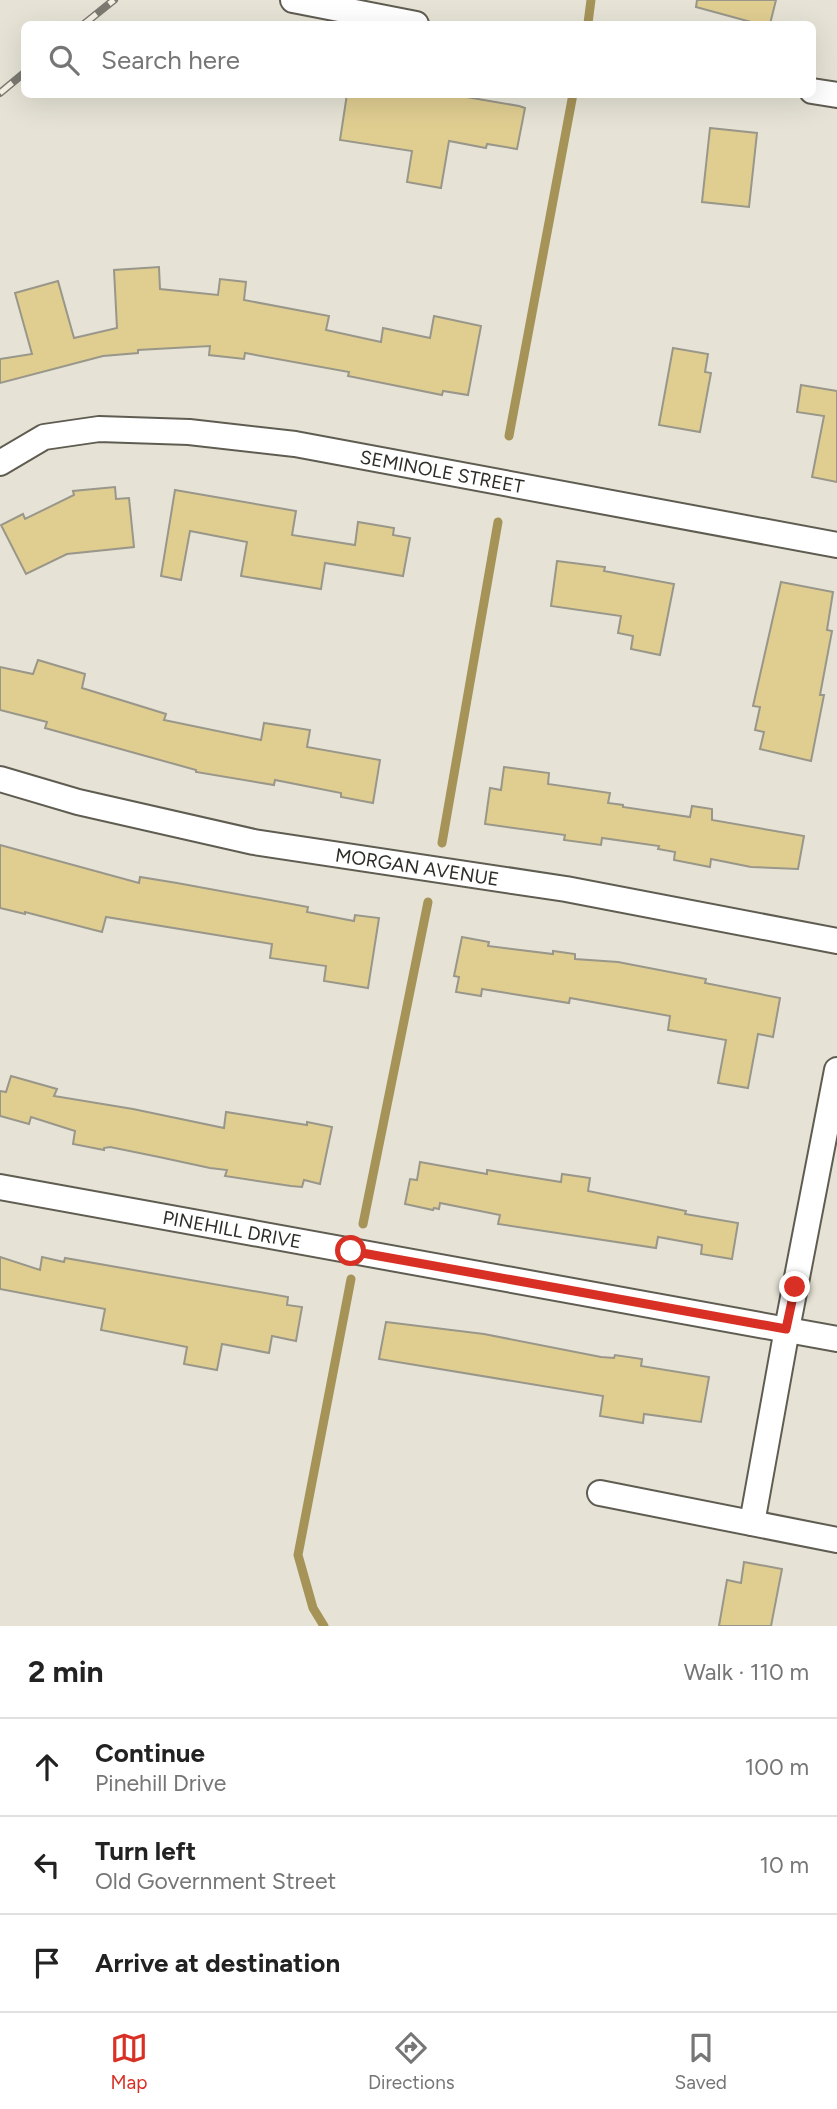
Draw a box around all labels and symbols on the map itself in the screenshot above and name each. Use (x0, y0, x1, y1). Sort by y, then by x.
street label: SEMINOLE STREET (358, 445, 527, 498)
street label: MORGAN AVENUE (334, 843, 501, 890)
street label: PINEHILL DRIVE (161, 1205, 303, 1253)
route start (335, 1235, 366, 1266)
route end (779, 1271, 810, 1302)

